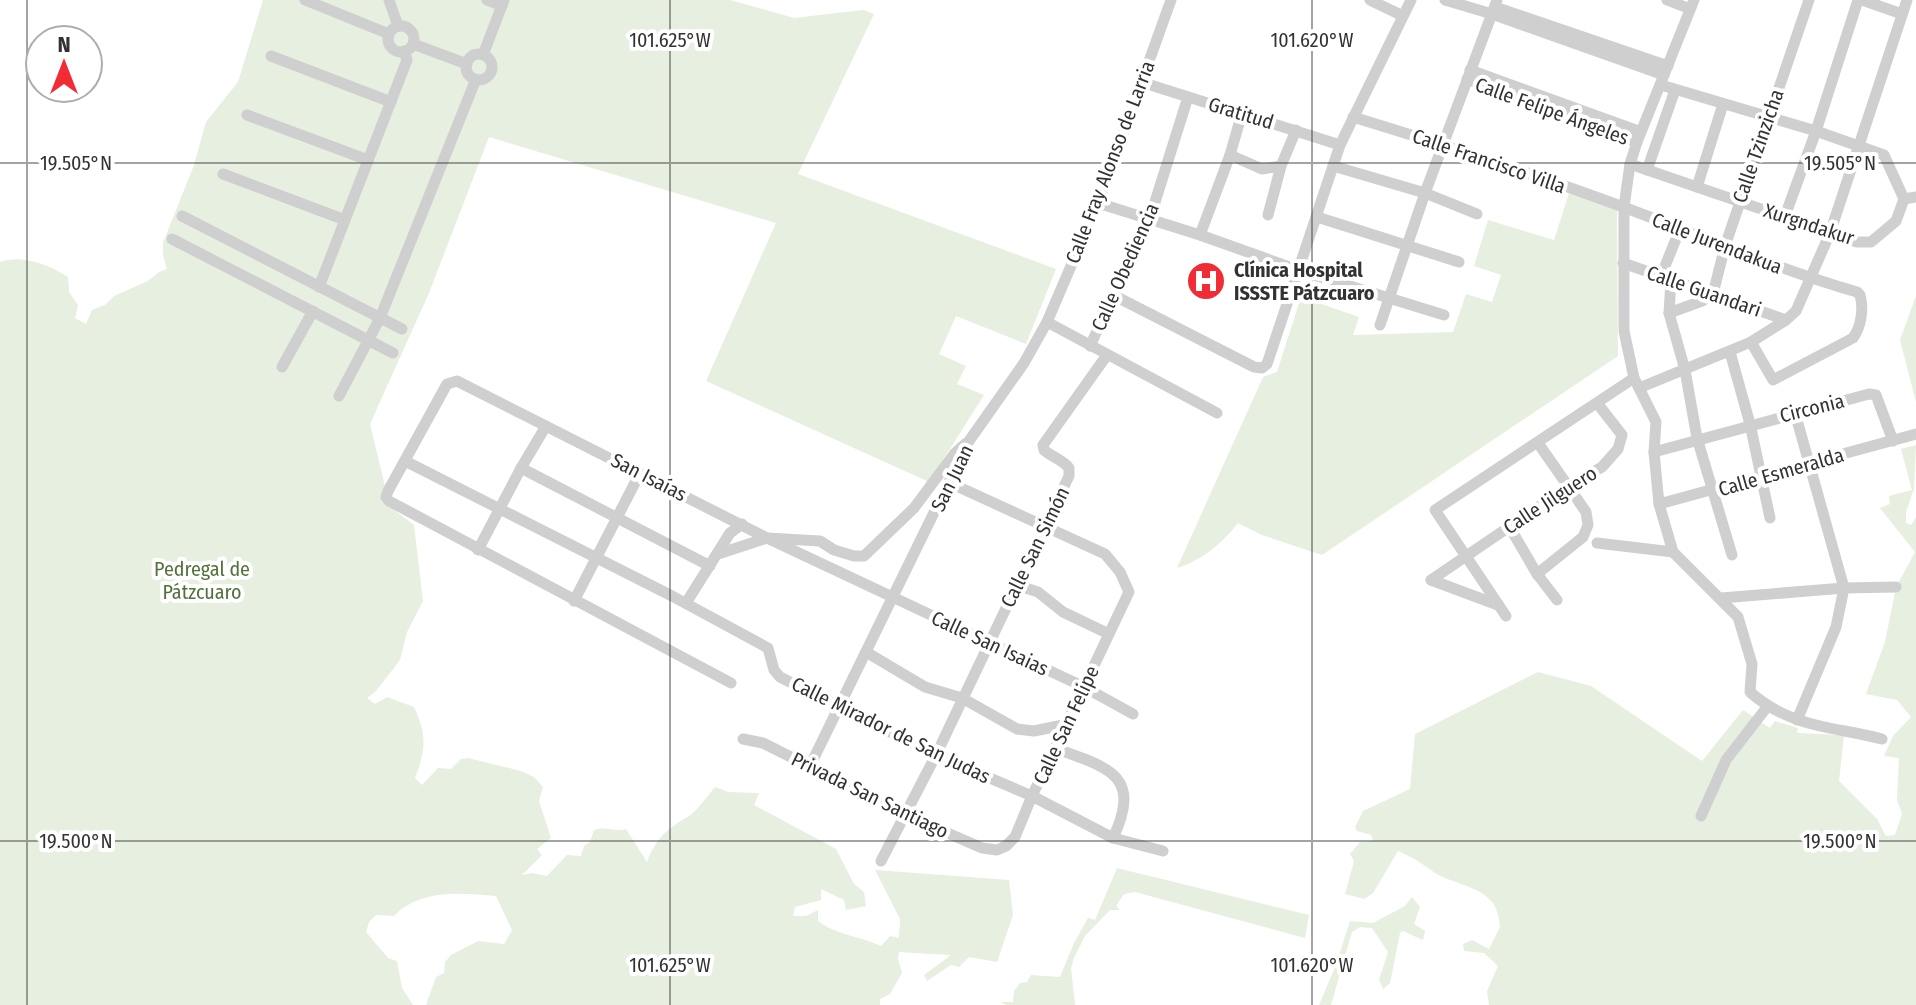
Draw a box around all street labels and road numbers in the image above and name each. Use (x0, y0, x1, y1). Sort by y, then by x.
street label: Calle Fray Alonso de Larria (1060, 57, 1160, 267)
street label: Calle Felipe Ángeles (1472, 72, 1632, 150)
street label: Calle Tzinzicha (1727, 86, 1789, 206)
street label: Gratitud (1205, 92, 1277, 134)
street label: Calle Francisco Villa (1409, 124, 1569, 198)
street label: Xurgndakur (1761, 198, 1857, 250)
street label: Calle Obediencia (1086, 199, 1164, 335)
street label: Calle Jurendakua (1649, 207, 1785, 279)
street label: Calle Guandari (1644, 260, 1764, 322)
street label: Circonia (1777, 388, 1847, 428)
street label: San Juan (926, 441, 978, 515)
street label: Calle Esmeralda (1716, 443, 1846, 501)
street label: San Isaías (607, 448, 691, 506)
street label: Calle Jilguero (1499, 461, 1601, 539)
street label: Calle San Simón (996, 483, 1074, 611)
street label: Calle San Isaias (928, 605, 1052, 681)
street label: Calle San Felipe (1028, 662, 1104, 788)
street label: Calle Mirador de San Judas (788, 671, 994, 789)
street label: Privada San Santiago (788, 747, 952, 843)

